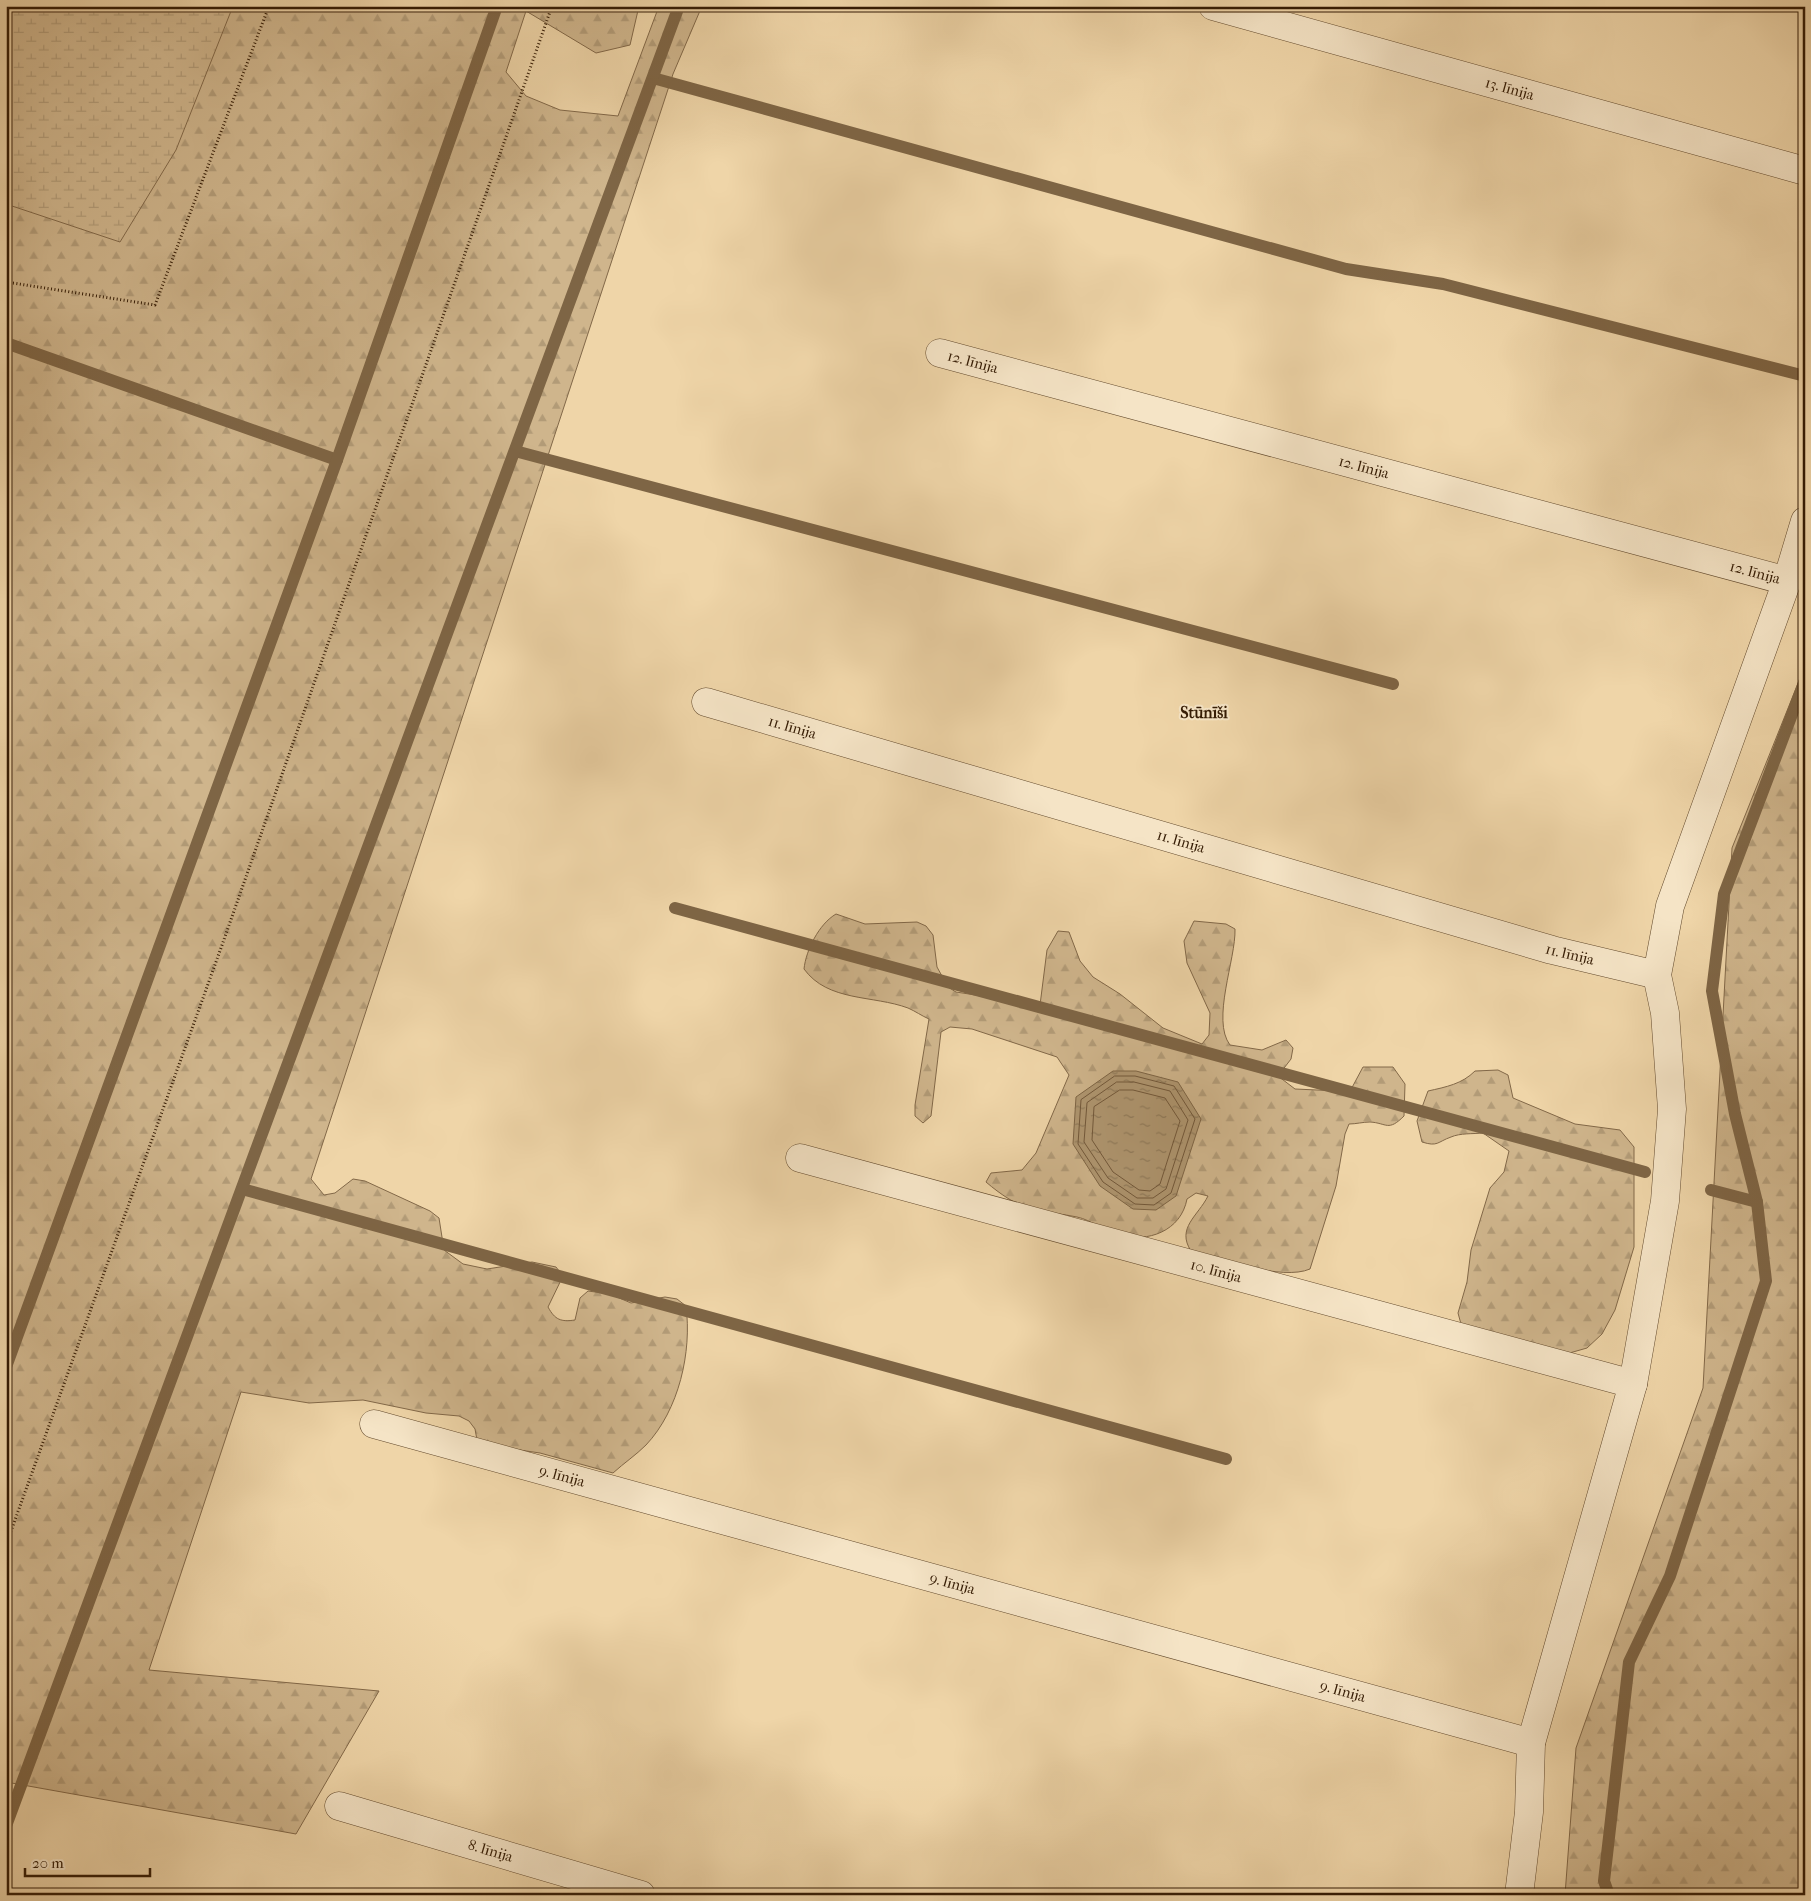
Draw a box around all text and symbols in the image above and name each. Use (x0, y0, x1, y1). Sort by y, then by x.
street label: 13. līnija (1483, 73, 1537, 104)
street label: 12. līnija (946, 346, 1001, 378)
street label: 12. līnija (1337, 452, 1392, 483)
street label: 12. līnija (1728, 557, 1783, 588)
district label: Stūnīši (1180, 703, 1228, 722)
street label: 11. līnija (766, 712, 820, 743)
street label: 11. līnija (1155, 826, 1208, 857)
street label: 11. līnija (1543, 940, 1597, 969)
street label: 10. līnija (1188, 1255, 1245, 1287)
street label: 9. līnija (537, 1461, 588, 1491)
street label: 9. līnija (928, 1569, 978, 1599)
street label: 9. līnija (1318, 1676, 1369, 1706)
street label: 8. līnija (466, 1836, 516, 1866)
scale bar (25, 1846, 150, 1878)
text: 20 m (32, 1854, 64, 1872)

